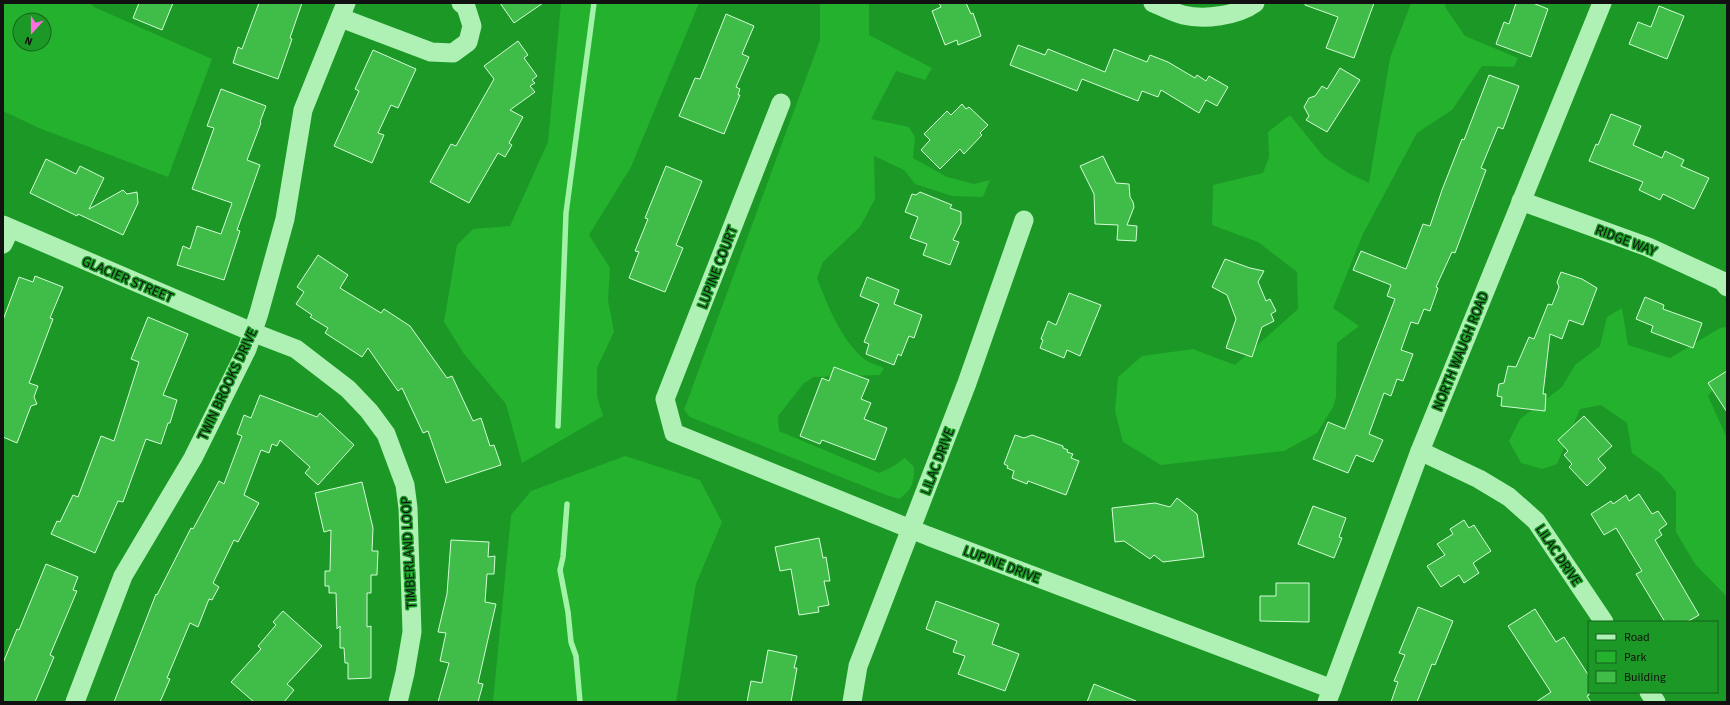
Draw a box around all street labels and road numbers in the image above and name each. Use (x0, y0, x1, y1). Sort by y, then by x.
street label: RIDGE WAY (1592, 220, 1659, 262)
street label: LUPINE COURT (693, 222, 743, 312)
street label: GLACIER STREET (79, 252, 177, 308)
street label: NORTH WAUGH ROAD (1428, 289, 1494, 414)
street label: TWIN BROOKS DRIVE (193, 325, 263, 444)
street label: LILAC DRIVE (916, 425, 960, 498)
street label: TIMBERLAND LOOP (396, 496, 422, 610)
street label: LILAC DRIVE (1530, 521, 1586, 590)
street label: LUPINE DRIVE (960, 541, 1043, 589)

